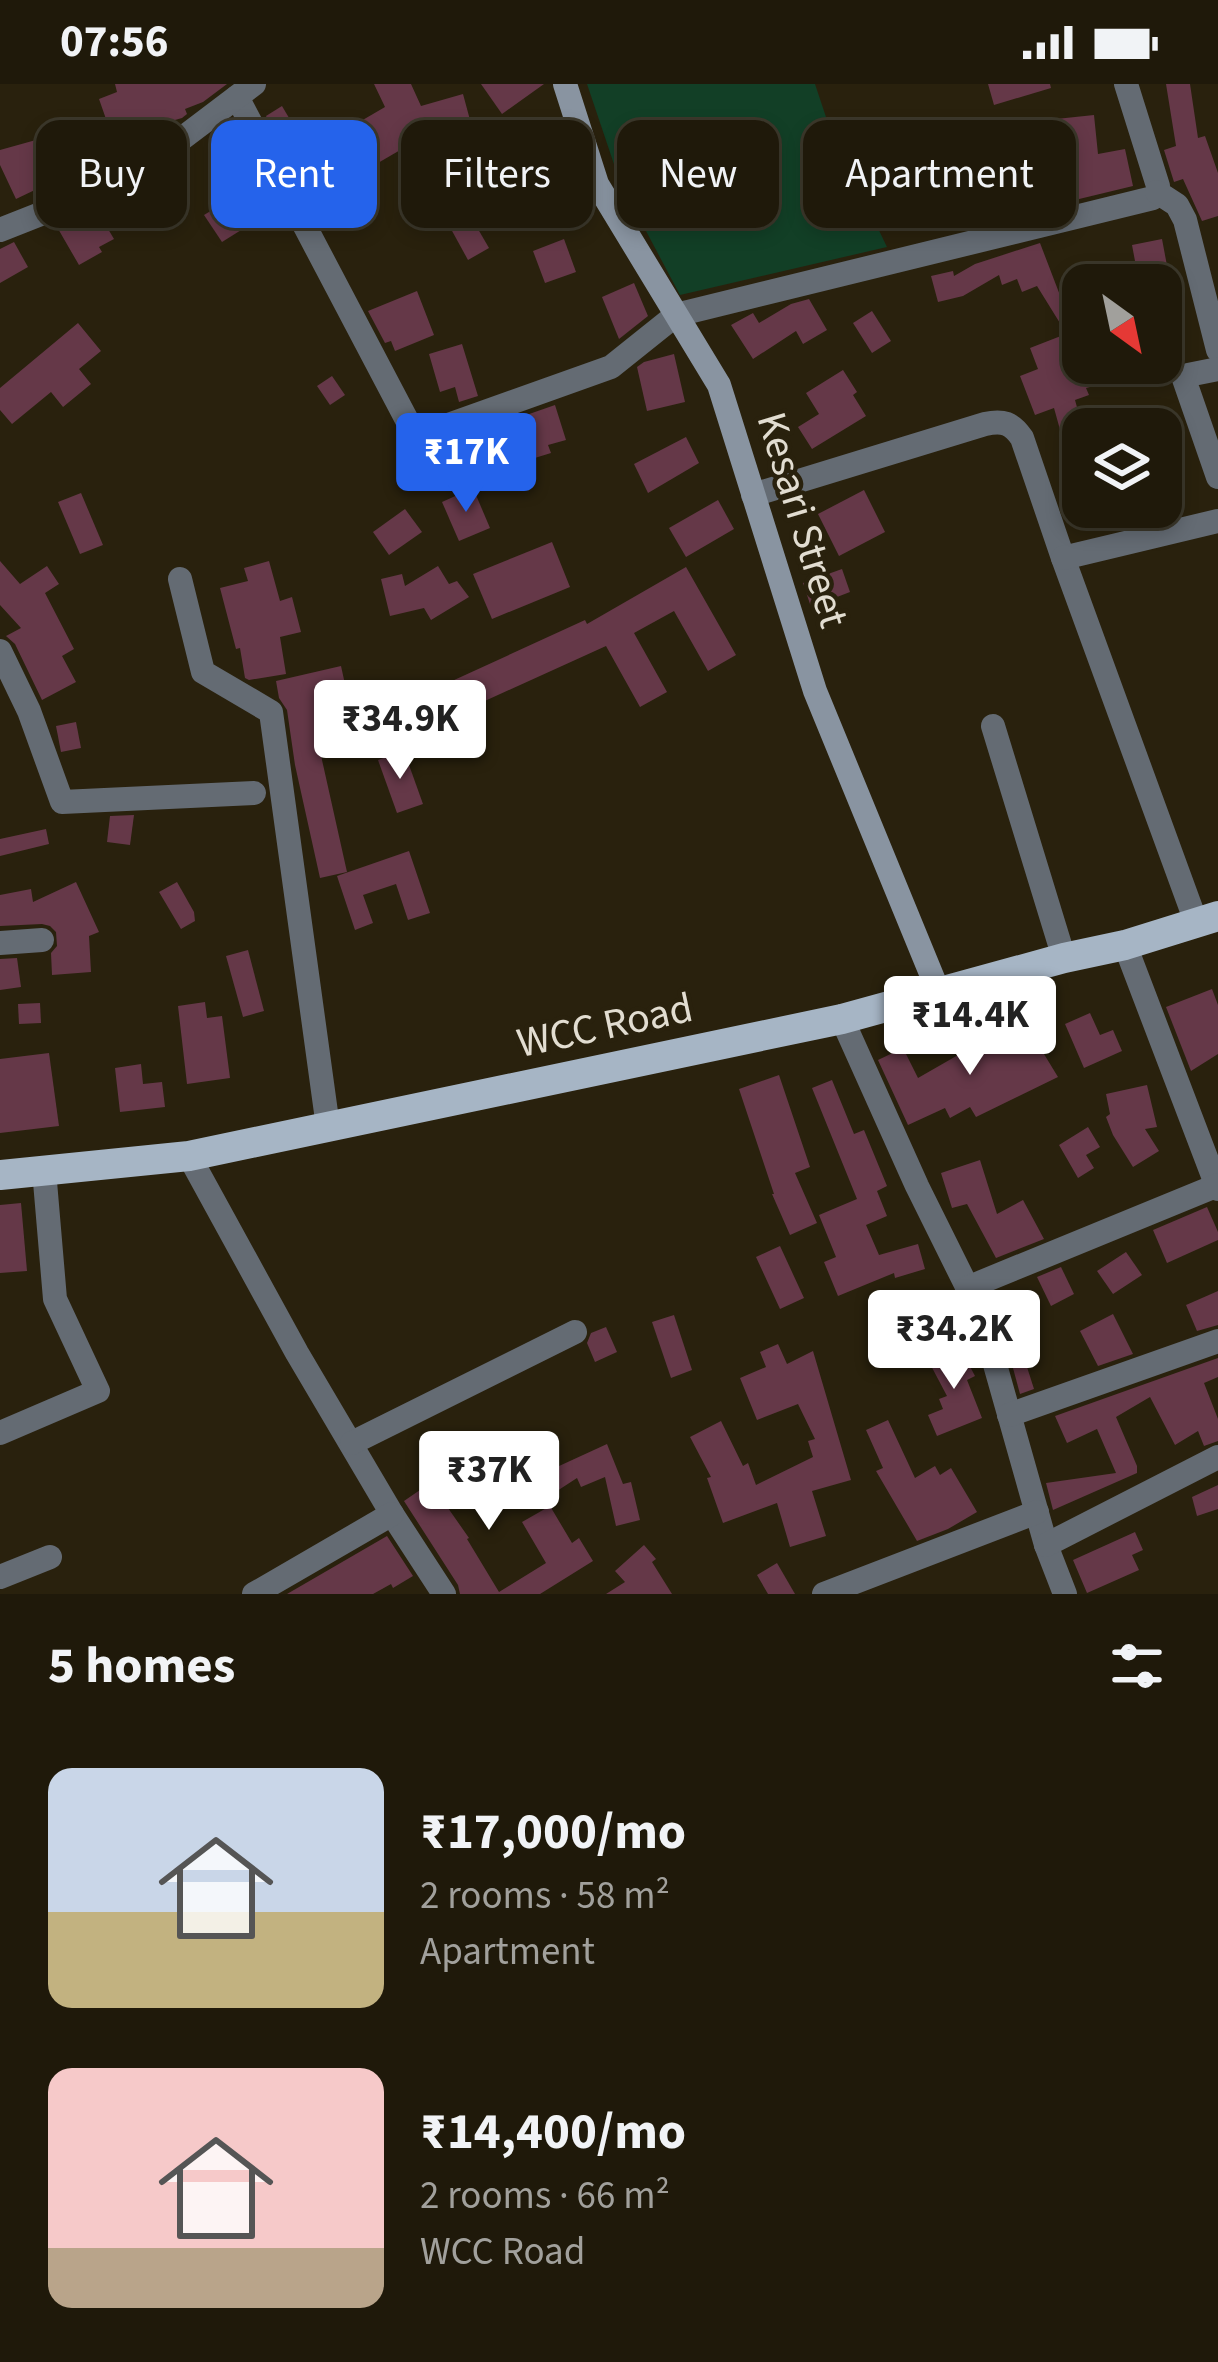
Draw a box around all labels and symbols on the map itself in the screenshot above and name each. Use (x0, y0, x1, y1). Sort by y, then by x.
north arrow (1062, 264, 1182, 384)
street label: Kesari Street (741, 405, 863, 635)
pin: ₹17K (395, 413, 537, 515)
pin: ₹34.9K (302, 680, 498, 782)
pin: ₹14.4K (872, 976, 1068, 1078)
street label: WCC Road (512, 978, 698, 1074)
pin: ₹34.2K (856, 1290, 1052, 1392)
pin: ₹37K (418, 1431, 560, 1533)

